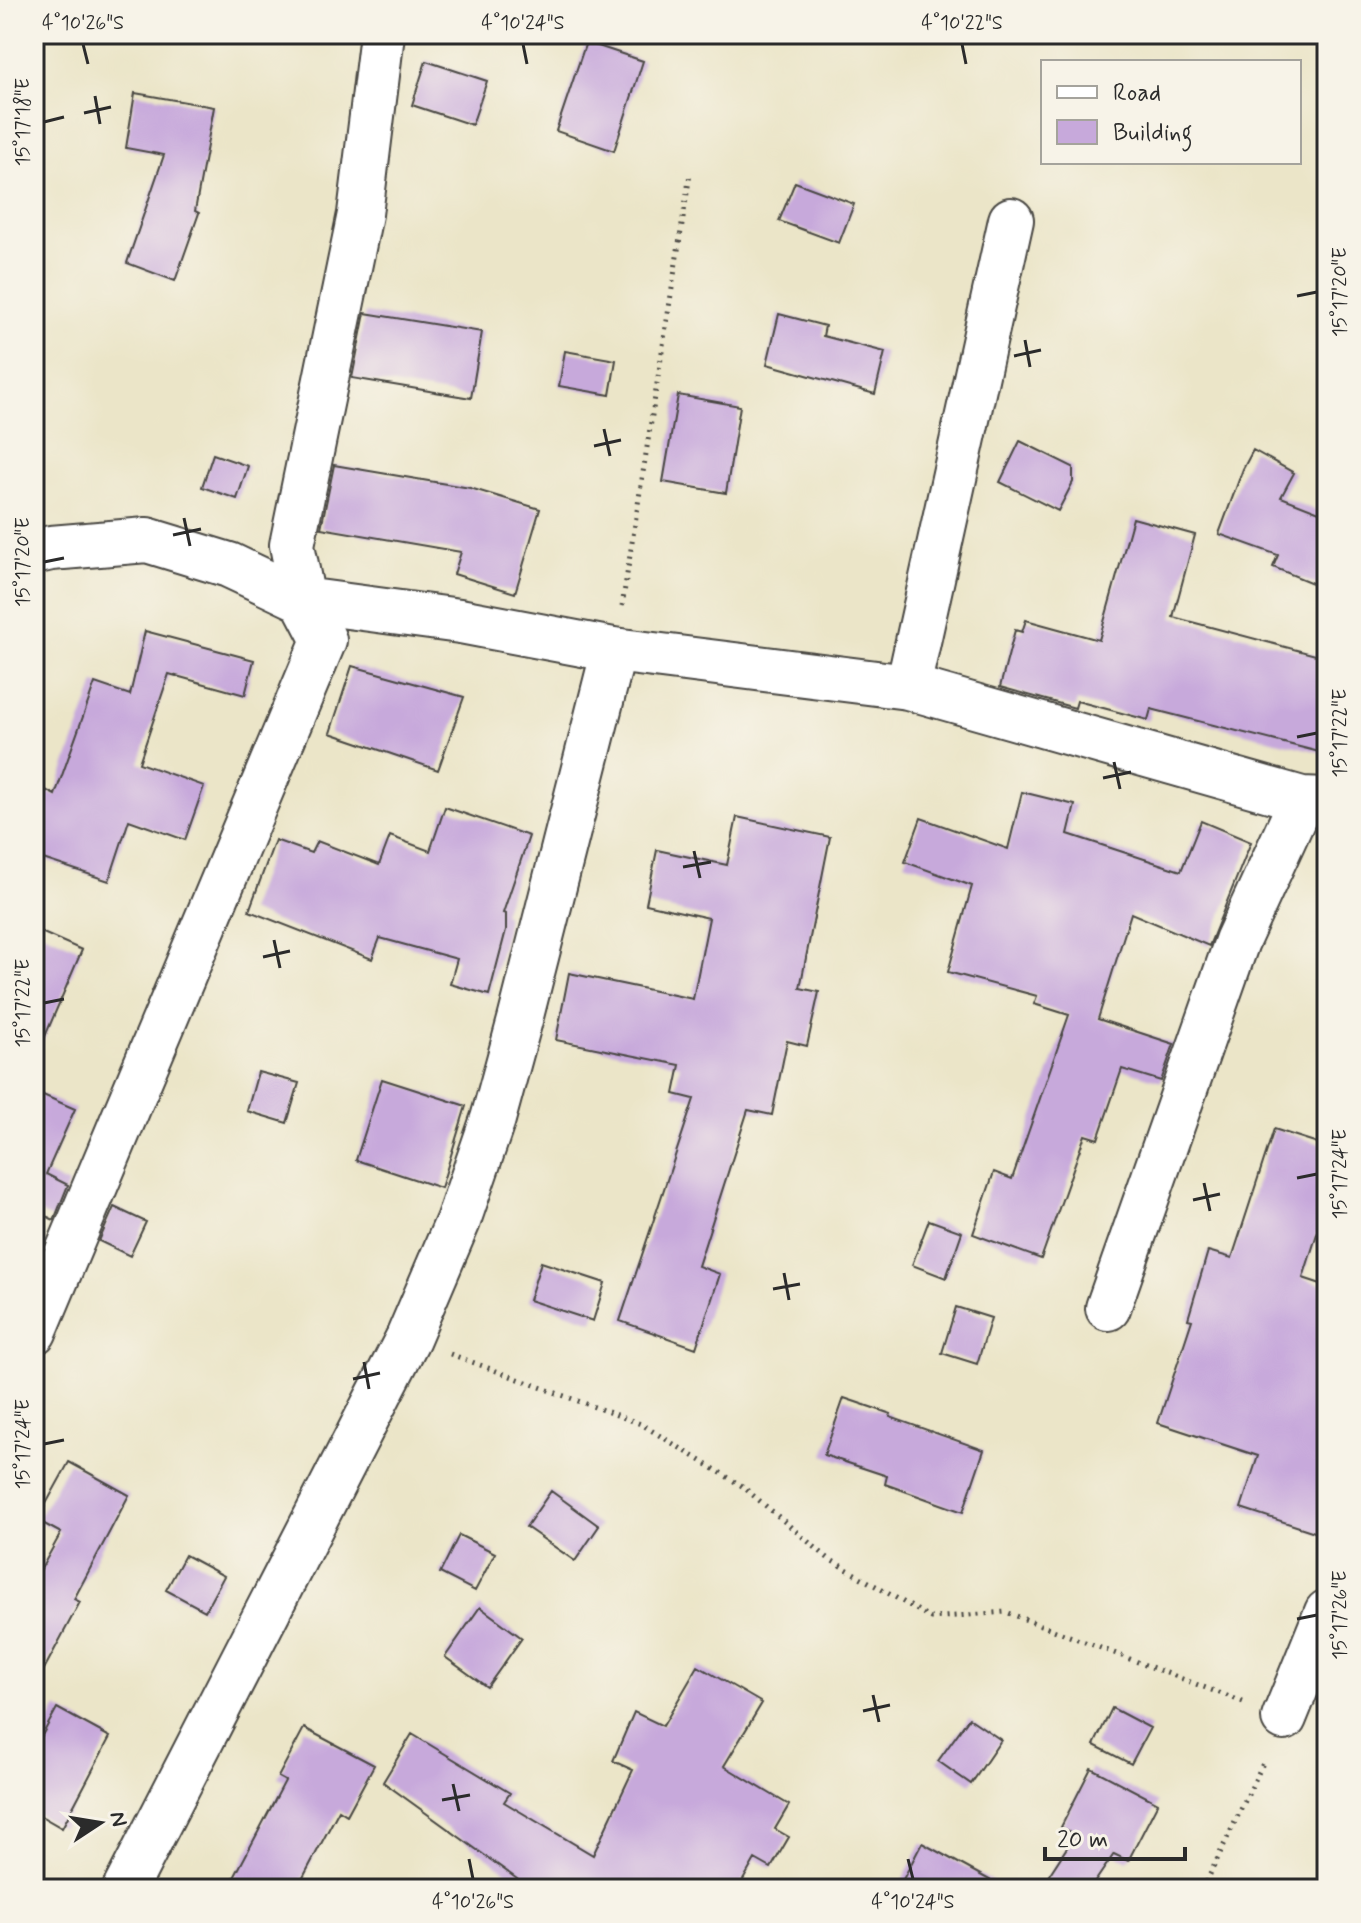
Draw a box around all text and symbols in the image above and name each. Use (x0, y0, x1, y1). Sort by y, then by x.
text: 4°10'26"S (42, 10, 124, 37)
text: 4°10'24"S (481, 10, 565, 37)
text: 4°10'22"S (921, 10, 1003, 37)
legend (1041, 60, 1301, 164)
text: 15°17'18"E (10, 78, 37, 166)
text: Road (1113, 78, 1161, 109)
text: Building (1113, 118, 1193, 152)
text: 15°17'20"E (1327, 247, 1354, 337)
text: 15°17'20"E (10, 517, 37, 607)
text: 15°17'22"E (1327, 689, 1354, 777)
text: 15°17'22"E (10, 959, 37, 1047)
text: 15°17'24"E (1327, 1129, 1354, 1219)
text: 15°17'24"E (10, 1399, 37, 1489)
text: 15°17'26"E (1327, 1570, 1354, 1660)
north arrow (60, 1783, 140, 1863)
text: N (102, 1809, 133, 1829)
scale bar (1045, 1811, 1185, 1861)
text: 20 m (1057, 1825, 1108, 1856)
text: 4°10'26"S (432, 1889, 514, 1916)
text: 4°10'24"S (871, 1889, 955, 1916)

